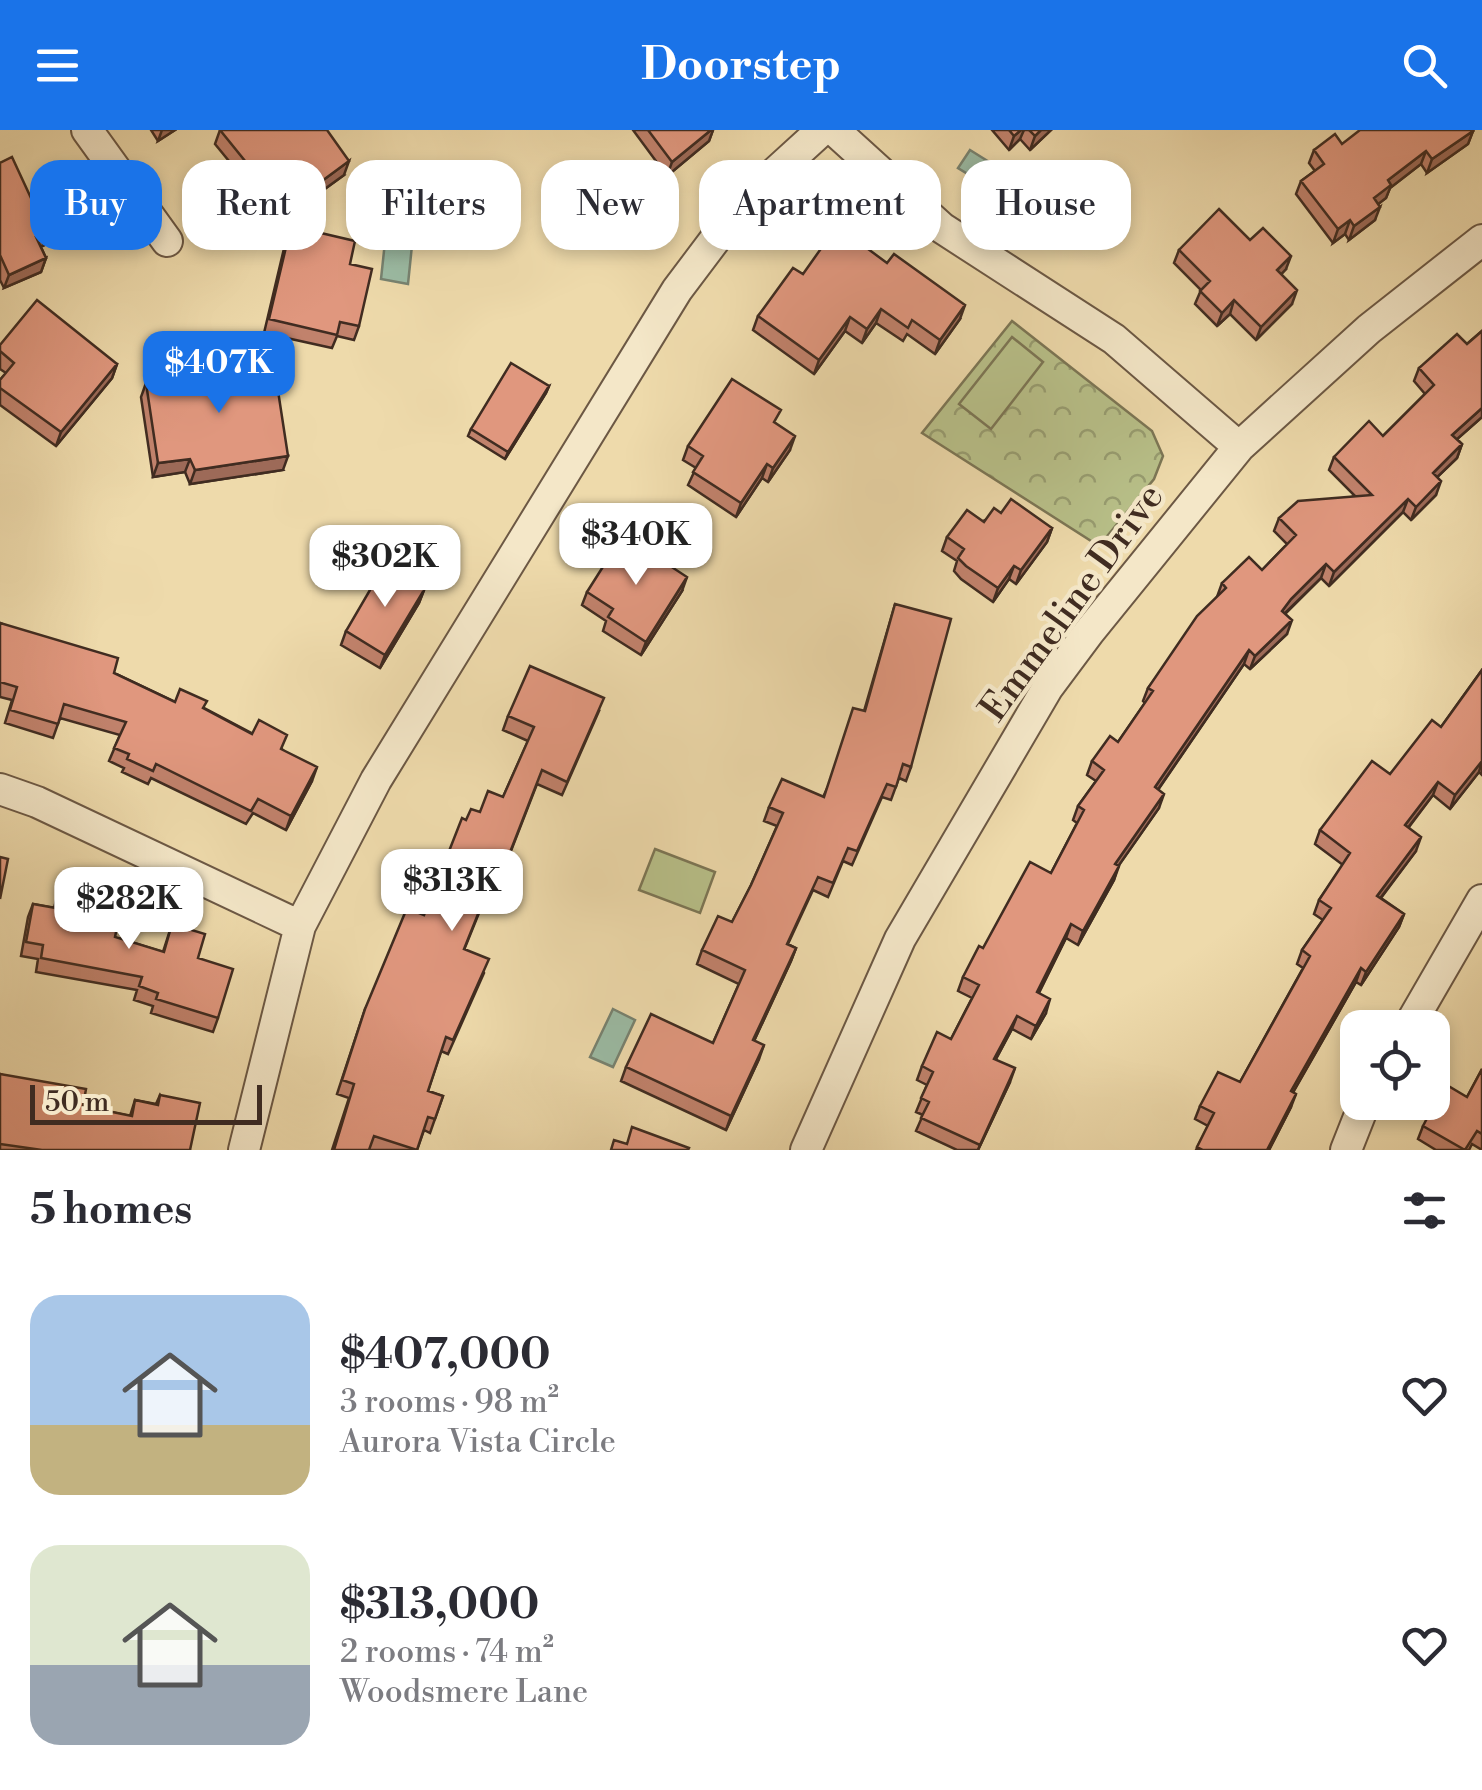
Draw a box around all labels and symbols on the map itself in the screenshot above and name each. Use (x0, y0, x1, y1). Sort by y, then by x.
pin: $407K (149, 331, 289, 416)
street label: Emmeline Drive (970, 475, 1174, 731)
pin: $340K (566, 503, 706, 588)
pin: $302K (315, 525, 455, 610)
pin: $313K (382, 849, 522, 934)
pin: $282K (59, 867, 199, 952)
scale bar (30, 1080, 262, 1124)

